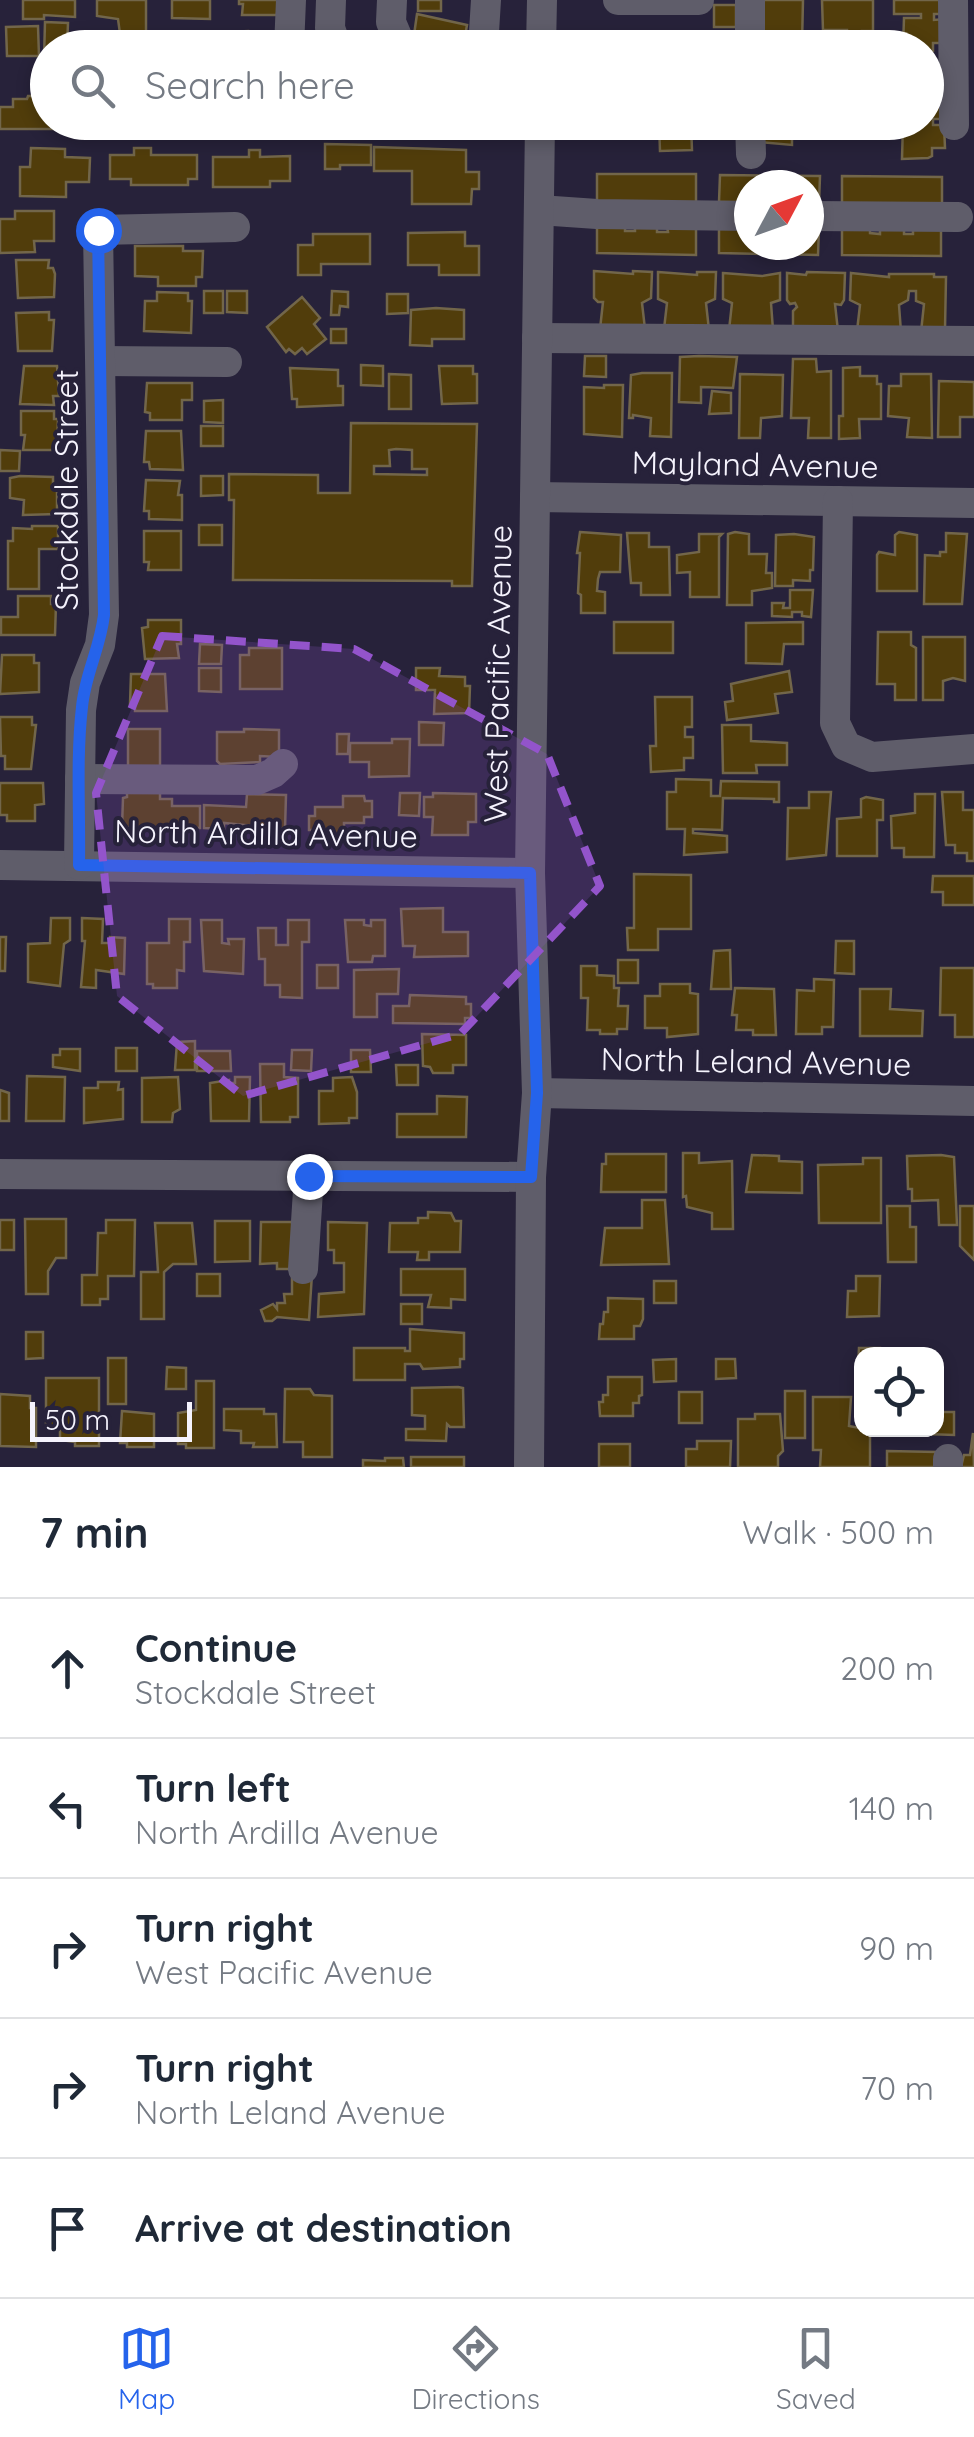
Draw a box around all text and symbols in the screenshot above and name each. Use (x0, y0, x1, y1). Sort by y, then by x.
search box (30, 30, 944, 140)
icon: search (65, 58, 120, 113)
text: Search here (145, 61, 355, 109)
north arrow (734, 170, 824, 260)
route start (76, 208, 122, 254)
street label: Stockdale Street (46, 369, 86, 611)
street label: Mayland Avenue (631, 442, 879, 486)
street label: West Pacific Avenue (474, 525, 520, 823)
street label: North Ardilla Avenue (114, 810, 418, 856)
street label: North Leland Avenue (600, 1038, 912, 1084)
route end (287, 1154, 333, 1200)
map controls (854, 1347, 944, 1437)
button: locate (854, 1347, 944, 1437)
scale bar (30, 1397, 192, 1442)
text: 50 m (45, 1402, 110, 1437)
text: 7 min (40, 1506, 149, 1559)
text: Walk · 500 m (742, 1512, 934, 1552)
text: Continue (135, 1624, 297, 1672)
icon: ahead (40, 1641, 95, 1696)
text: 200 m (840, 1648, 934, 1688)
text: Stockdale Street (135, 1672, 376, 1712)
text: Turn left (135, 1764, 291, 1812)
icon: left (40, 1781, 95, 1836)
text: 140 m (849, 1788, 934, 1828)
text: North Ardilla Avenue (135, 1812, 439, 1852)
text: Turn right (135, 1904, 314, 1952)
icon: right (40, 1921, 95, 1976)
text: 90 m (859, 1928, 934, 1968)
text: West Pacific Avenue (135, 1952, 433, 1992)
text: Turn right (135, 2044, 314, 2092)
icon: right (40, 2061, 95, 2116)
text: 70 m (861, 2068, 934, 2108)
text: North Leland Avenue (135, 2092, 446, 2132)
icon: arrive (40, 2201, 95, 2256)
text: Arrive at destination (135, 2204, 512, 2252)
tab: Map (118, 2321, 175, 2416)
tab: Directions (411, 2321, 540, 2416)
tab: Saved (776, 2321, 856, 2416)

